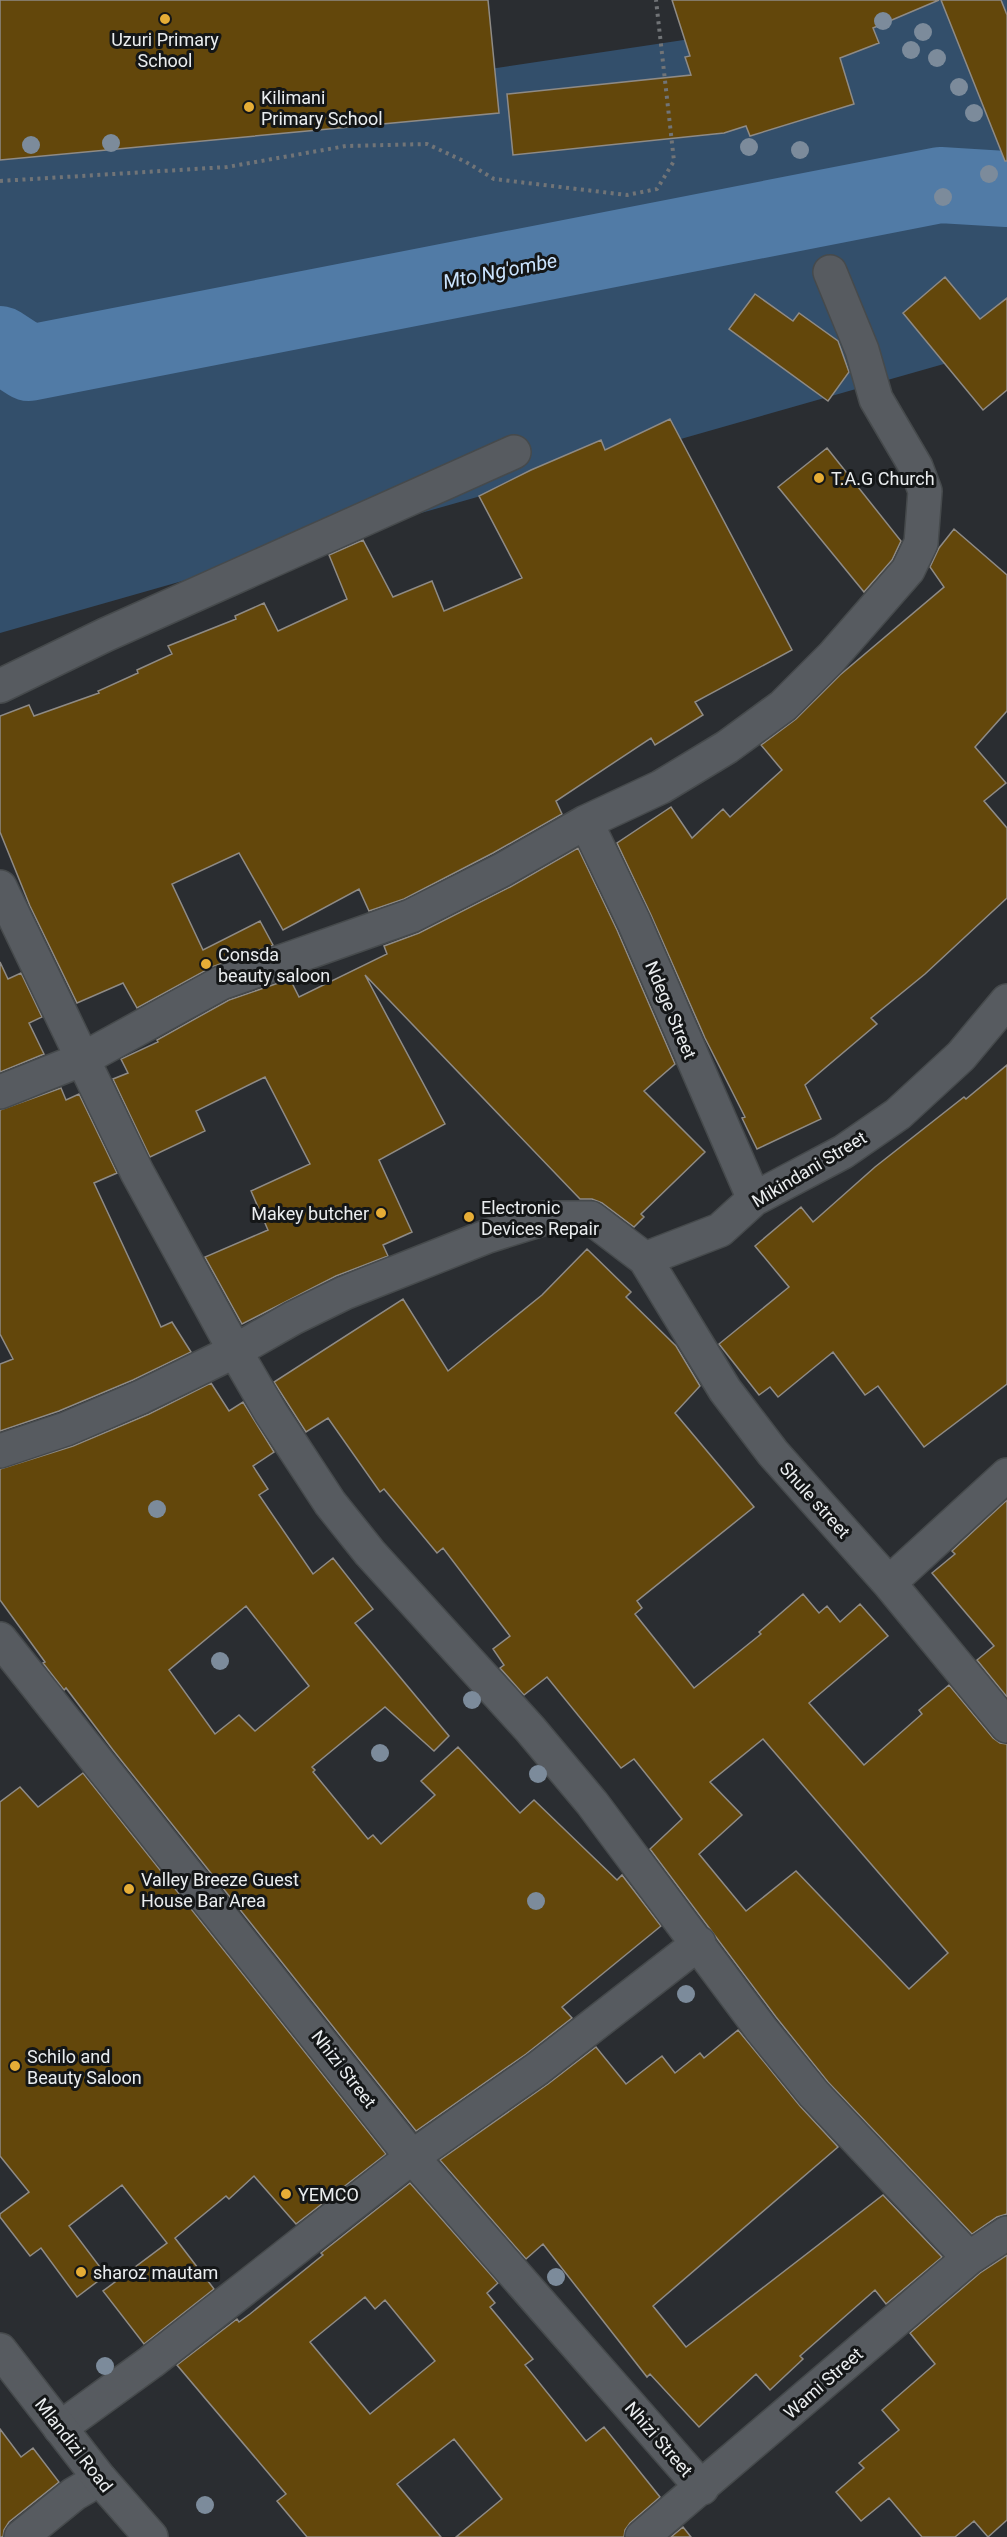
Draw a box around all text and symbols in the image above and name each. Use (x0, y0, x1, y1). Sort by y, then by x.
marker: Uzuri Primary School (158, 12, 172, 26)
place label: Uzuri Primary School (111, 29, 219, 71)
place label: Kilimani Primary School (261, 87, 383, 129)
marker: Kilimani Primary School (242, 100, 256, 114)
water label: Mto Ng'ombe (441, 248, 559, 294)
place label: T.A.G Church (831, 468, 935, 489)
marker: T.A.G Church (812, 471, 826, 485)
place label: Consda beauty saloon (218, 944, 330, 986)
marker: Consda beauty saloon (199, 957, 213, 971)
street label: Ndege Street (641, 958, 701, 1062)
street label: Mikindani Street (748, 1127, 870, 1211)
place label: Electronic Devices Repair (481, 1197, 599, 1239)
place label: Makey butcher (251, 1203, 369, 1224)
marker: Makey butcher (374, 1206, 388, 1220)
marker: Electronic Devices Repair (462, 1210, 476, 1224)
street label: Shule street (775, 1458, 855, 1542)
place label: Valley Breeze Guest House Bar Area (141, 1869, 299, 1911)
marker: Valley Breeze Guest House Bar Area (122, 1882, 136, 1896)
street label: Nhizi Street (307, 2026, 381, 2112)
place label: Schilo and Beauty Saloon (27, 2046, 142, 2088)
marker: Schilo and Beauty Saloon (8, 2059, 22, 2073)
place label: YEMCO (298, 2184, 359, 2205)
marker: YEMCO (279, 2187, 293, 2201)
place label: sharoz mautam (93, 2262, 218, 2283)
marker: sharoz mautam (74, 2265, 88, 2279)
street label: Wami Street (779, 2343, 867, 2423)
street label: Mlandizi Road (31, 2394, 117, 2496)
street label: Nhizi Street (621, 2397, 697, 2481)

